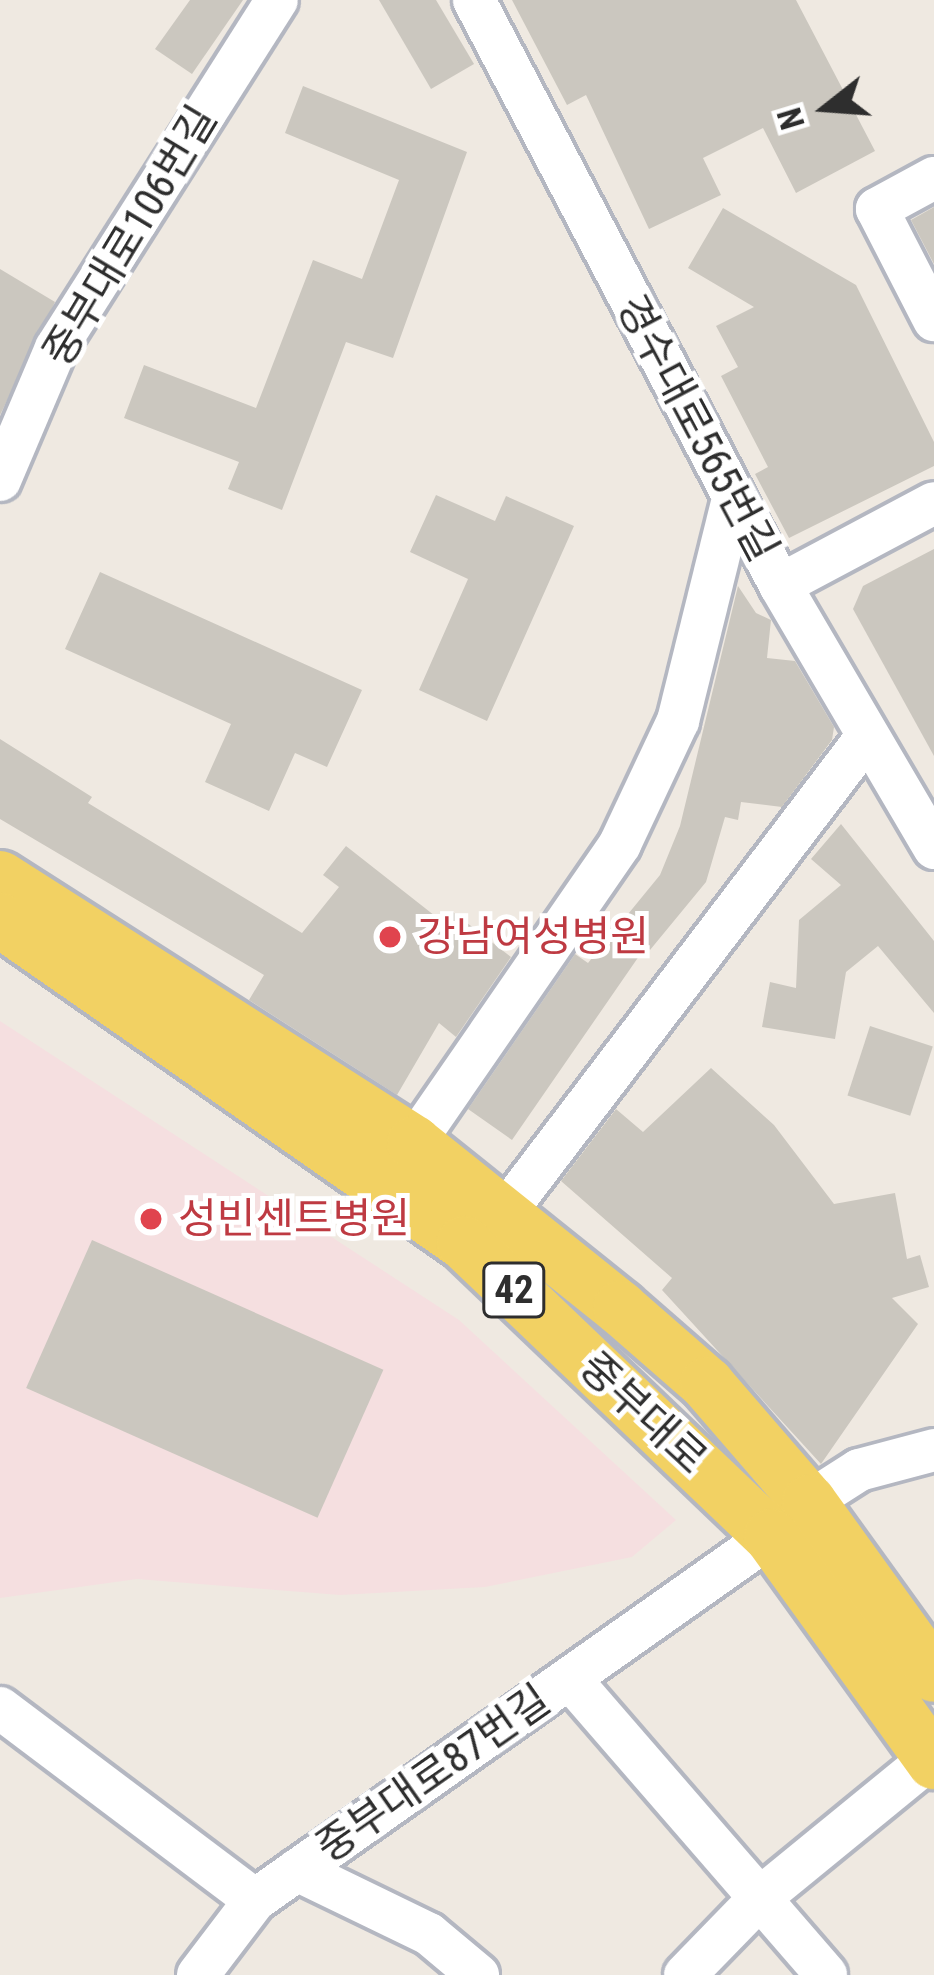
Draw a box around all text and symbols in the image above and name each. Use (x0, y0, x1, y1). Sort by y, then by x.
north arrow (766, 48, 886, 168)
street label: 중부대로106번길 (33, 97, 227, 375)
text: N (769, 103, 813, 134)
street label: 경수대로565번길 (606, 286, 788, 570)
place label: 강남여성병원 (417, 912, 649, 962)
marker: 강남여성병원 (374, 921, 406, 953)
place label: 성빈센트병원 (178, 1194, 410, 1244)
marker: 성빈센트병원 (135, 1203, 167, 1235)
road number: 42 (481, 1257, 547, 1323)
street label: 중부대로 (569, 1342, 717, 1484)
street label: 중부대로87번길 (307, 1675, 559, 1873)

